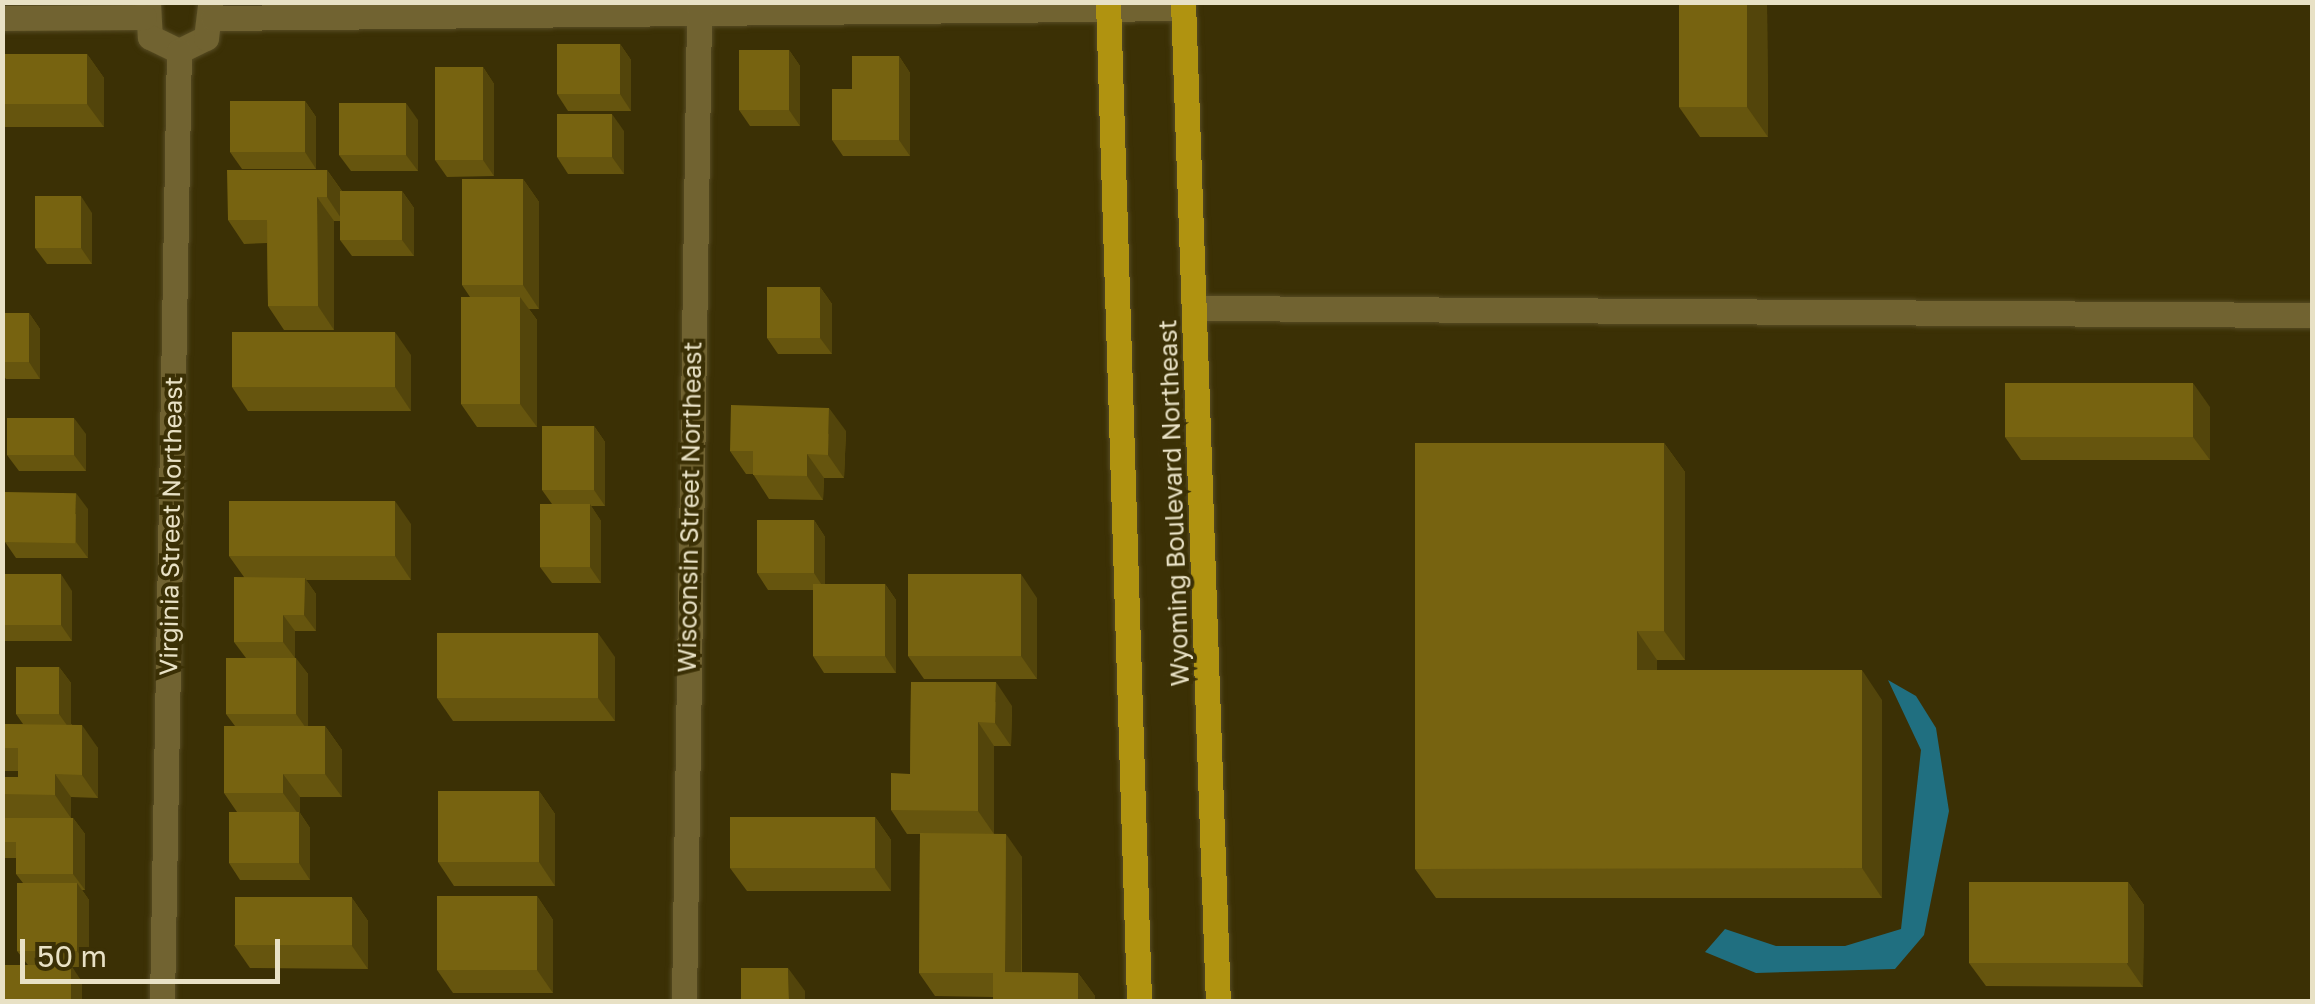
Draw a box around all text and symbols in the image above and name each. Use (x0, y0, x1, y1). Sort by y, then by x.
street label: Wyoming Boulevard Northeast (1153, 319, 1195, 687)
street label: Wisconsin Street Northeast (672, 341, 708, 673)
street label: Virginia Street Northeast (153, 376, 189, 676)
scale bar (25, 919, 285, 981)
text: 50 m (37, 938, 107, 974)

